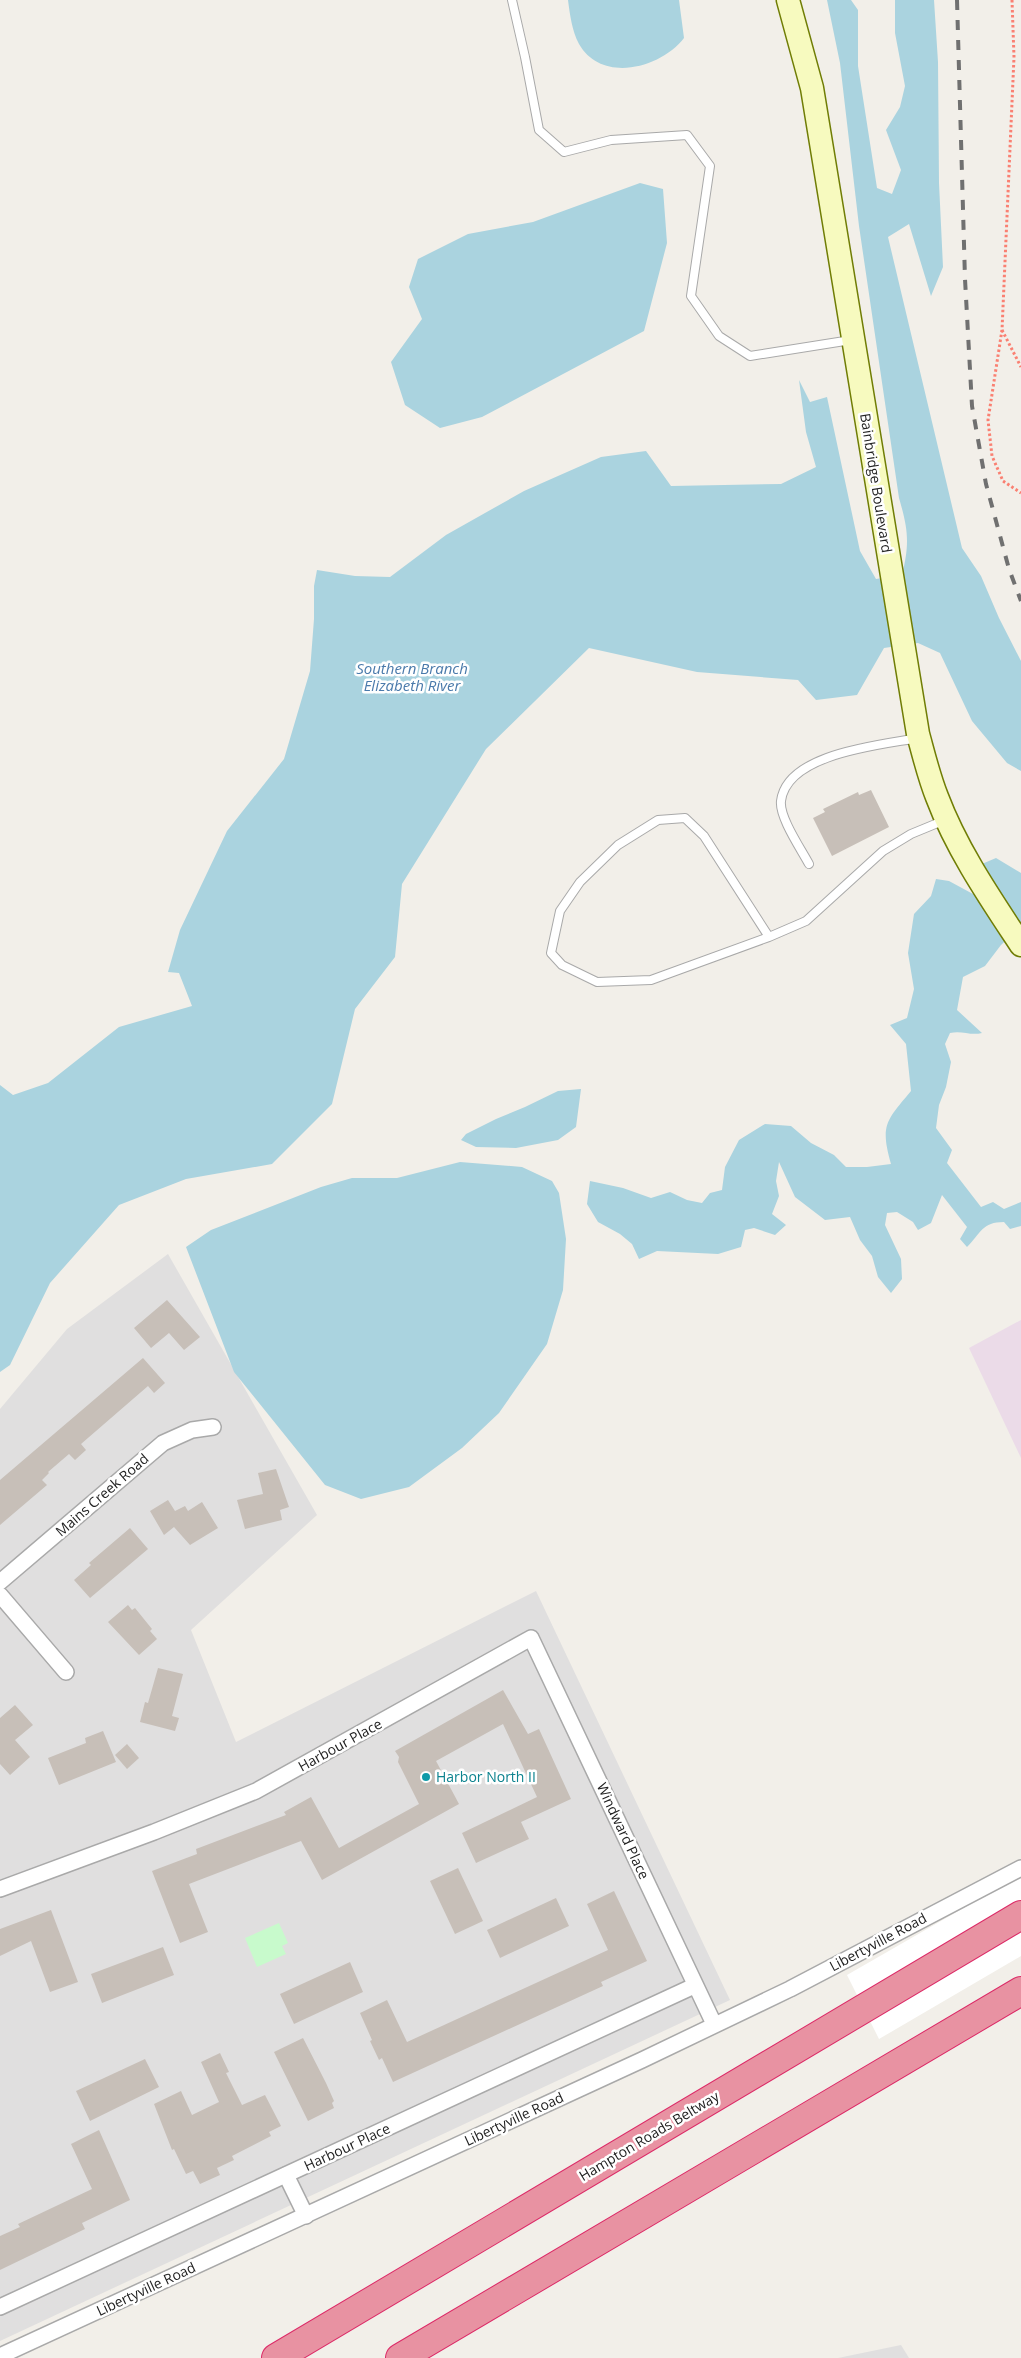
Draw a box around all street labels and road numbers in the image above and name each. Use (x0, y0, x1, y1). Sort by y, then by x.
street label: Bainbridge Boulevard (856, 412, 897, 554)
street label: Mains Creek Road (51, 1449, 152, 1540)
street label: Harbour Place (294, 1714, 385, 1775)
street label: Windward Place (593, 1779, 654, 1882)
street label: Libertyville Road (826, 1908, 930, 1975)
street label: Hampton Roads Beltway (575, 2086, 723, 2185)
street label: Libertyville Road (461, 2087, 567, 2150)
street label: Harbour Place (301, 2118, 393, 2175)
street label: Libertyville Road (93, 2257, 199, 2320)

